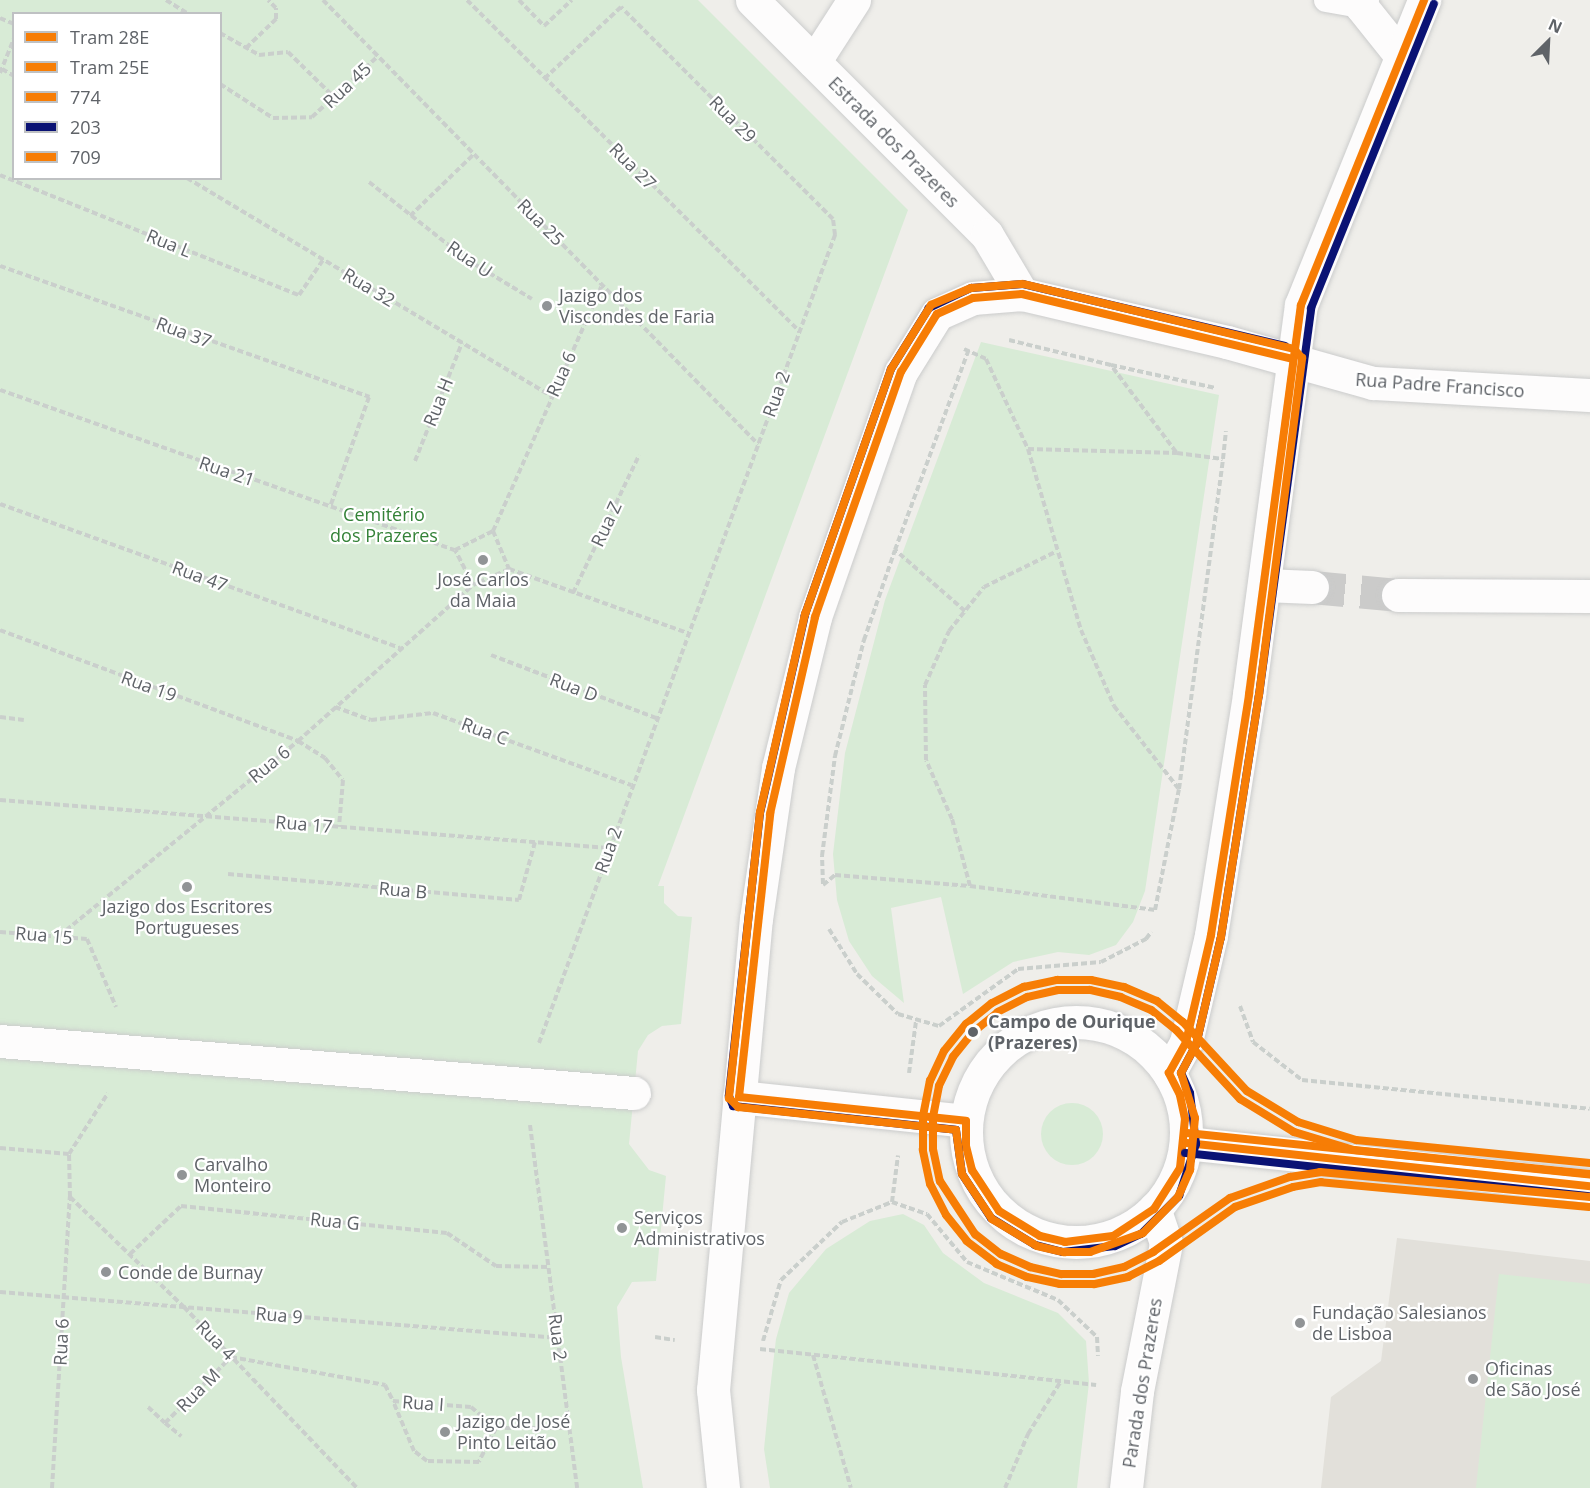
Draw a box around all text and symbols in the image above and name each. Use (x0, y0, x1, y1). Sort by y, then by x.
legend (12, 12, 222, 180)
north arrow (1518, 12, 1578, 72)
text: N (1545, 13, 1566, 38)
text: Tram 28E (70, 25, 149, 49)
text: Tram 25E (70, 55, 149, 79)
street label: Rua 45 (319, 58, 375, 112)
street label: Estrada dos Prazeres (824, 72, 964, 212)
text: 774 (70, 85, 101, 109)
street label: Rua 29 (705, 91, 761, 147)
text: 203 (70, 115, 101, 139)
street label: Rua 27 (605, 138, 661, 194)
text: 709 (70, 145, 101, 169)
street label: Rua 25 (513, 194, 569, 250)
street label: Rua L (144, 224, 194, 262)
street label: Rua U (443, 236, 497, 282)
street label: Rua 32 (339, 263, 399, 311)
place label: Jazigo dos Viscondes de Faria (559, 285, 715, 328)
marker: Jazigo dos Viscondes de Faria (540, 299, 554, 313)
street label: Rua 37 (153, 312, 215, 352)
street label: Rua 6 (542, 348, 580, 400)
street label: Rua 2 (758, 368, 794, 420)
street label: Rua Padre Francisco (1355, 368, 1525, 402)
street label: Rua H (419, 375, 457, 429)
street label: Rua 21 (196, 451, 258, 491)
street label: Rua Z (586, 498, 626, 550)
park label: Cemitério dos Prazeres (330, 504, 438, 546)
marker: José Carlos da Maia (476, 553, 490, 567)
street label: Rua 47 (169, 556, 231, 596)
place label: José Carlos da Maia (437, 569, 529, 612)
street label: Rua 19 (118, 666, 180, 706)
street label: Rua D (547, 668, 601, 706)
street label: Rua C (459, 713, 511, 749)
street label: Rua 6 (244, 741, 294, 787)
street label: Rua 17 (274, 811, 334, 837)
street label: Rua 2 (590, 824, 626, 876)
street label: Rua B (378, 877, 428, 903)
marker: Jazigo dos Escritores Portugueses (180, 880, 194, 894)
place label: Jazigo dos Escritores Portugueses (102, 896, 272, 938)
street label: Rua 15 (14, 922, 74, 948)
place label: Campo de Ourique (Prazeres) (988, 1011, 1156, 1054)
marker: Campo de Ourique (Prazeres) (963, 1022, 983, 1042)
place label: Carvalho Monteiro (194, 1154, 271, 1196)
marker: Carvalho Monteiro (175, 1168, 189, 1182)
place label: Serviços Administrativos (634, 1207, 765, 1250)
street label: Rua G (309, 1208, 361, 1234)
marker: Serviços Administrativos (615, 1221, 629, 1235)
place label: Conde de Burnay (118, 1261, 263, 1283)
marker: Conde de Burnay (99, 1265, 113, 1279)
street label: Parada dos Prazeres (1118, 1296, 1166, 1470)
street label: Rua 9 (255, 1302, 303, 1328)
place label: Fundação Salesianos de Lisboa (1312, 1302, 1487, 1344)
street label: Rua 2 (544, 1312, 572, 1362)
street label: Rua 4 (192, 1316, 240, 1364)
marker: Fundação Salesianos de Lisboa (1293, 1316, 1307, 1330)
street label: Rua 6 (49, 1318, 73, 1366)
place label: Oficinas de São José (1485, 1358, 1581, 1400)
street label: Rua M (172, 1364, 224, 1416)
marker: Oficinas de São José (1466, 1372, 1480, 1386)
street label: Rua I (401, 1391, 445, 1415)
place label: Jazigo de José Pinto Leitão (457, 1411, 570, 1454)
marker: Jazigo de José Pinto Leitão (438, 1425, 452, 1439)

